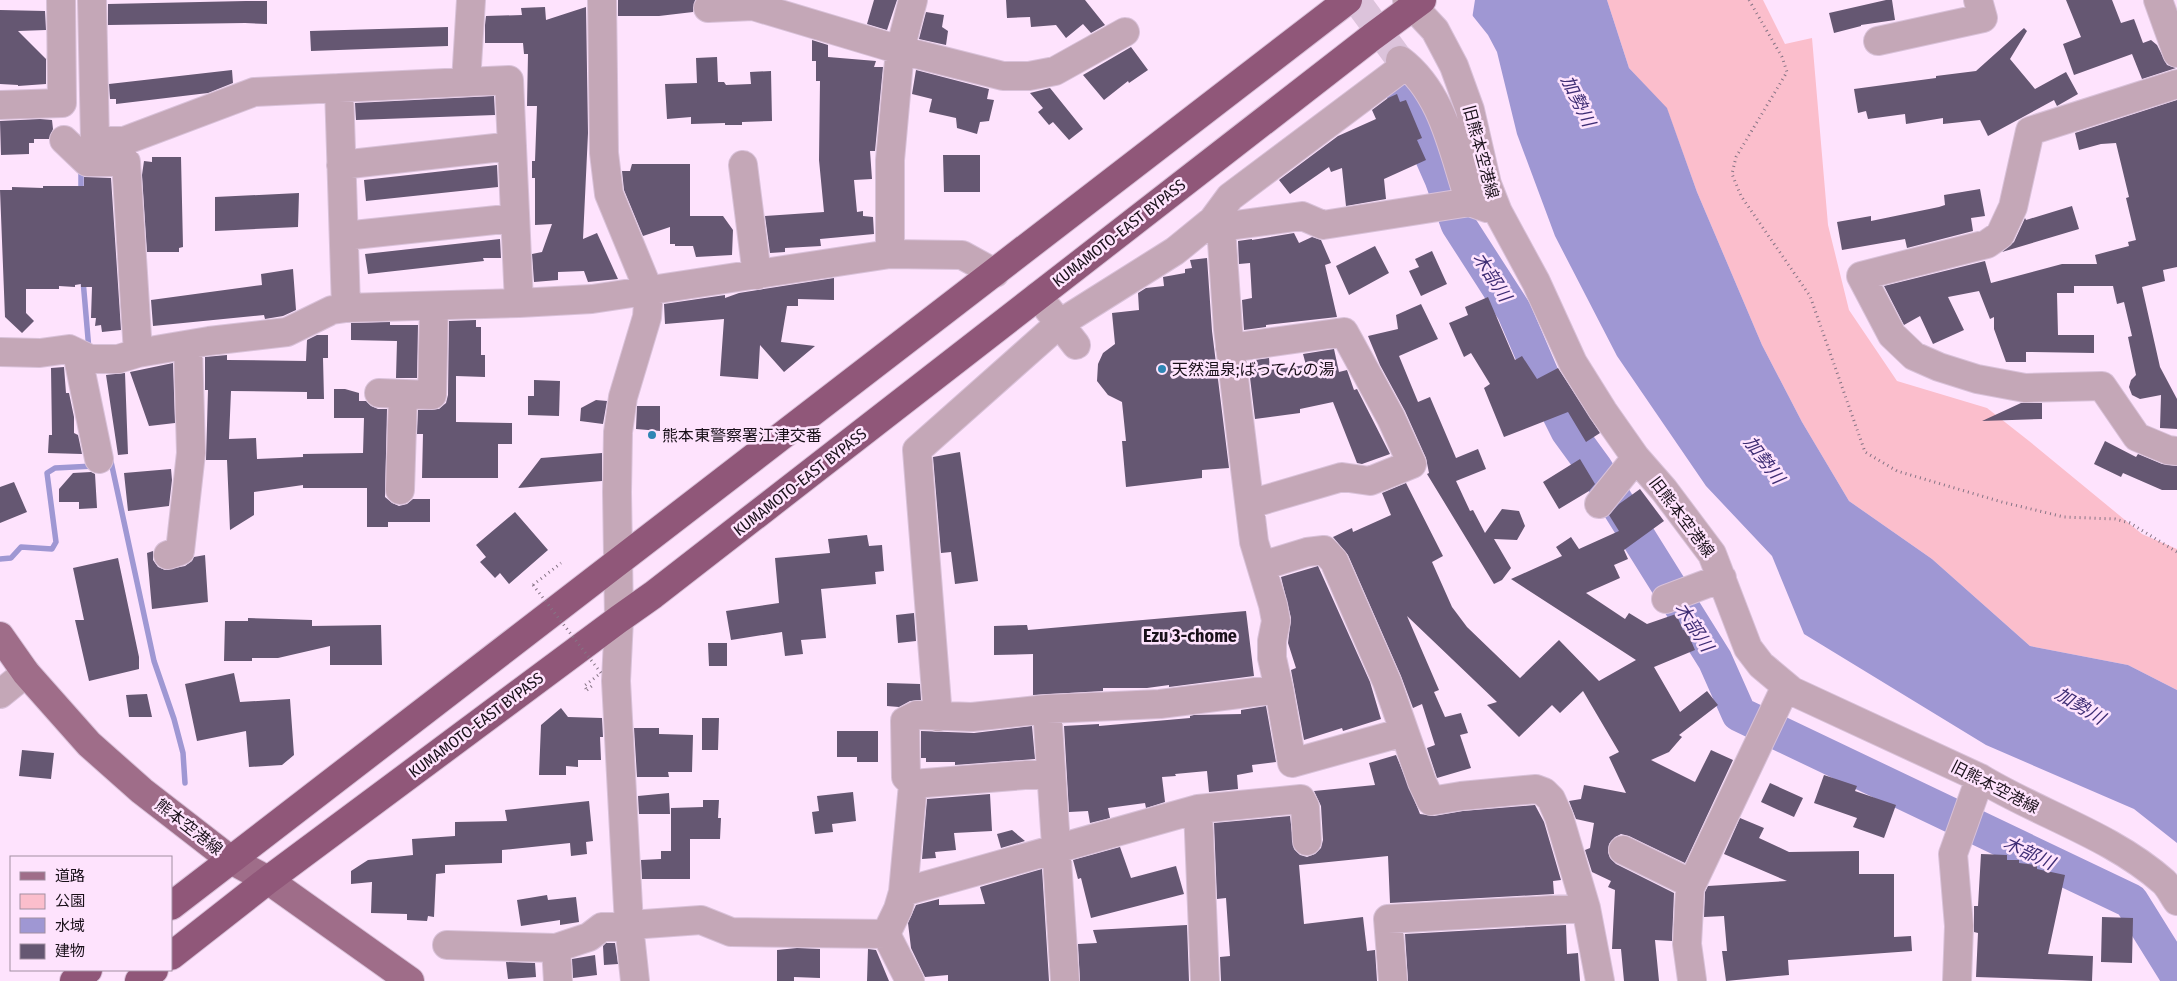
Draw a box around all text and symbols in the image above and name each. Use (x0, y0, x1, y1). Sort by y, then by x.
water label: 加勢川 (1556, 72, 1601, 132)
street label: 旧熊本空港線 (1459, 103, 1503, 201)
street label: KUMAMOTO-EAST BYPASS (1049, 175, 1189, 291)
water label: 木部川 (1468, 248, 1517, 307)
place label: 天然温泉;ばってんの湯 (1172, 360, 1335, 379)
marker: 天然温泉;ばってんの湯 (1156, 363, 1168, 375)
street label: KUMAMOTO-EAST BYPASS (730, 424, 870, 540)
place label: 熊本東警察署江津交番 (662, 426, 822, 445)
marker: 熊本東警察署江津交番 (646, 429, 658, 441)
water label: 加勢川 (1739, 432, 1790, 490)
street label: 旧熊本空港線 (1646, 473, 1718, 561)
water label: 木部川 (1670, 598, 1719, 657)
district label: Ezu 3-chome (1143, 625, 1237, 647)
street label: KUMAMOTO-EAST BYPASS (405, 668, 547, 782)
water label: 加勢川 (2051, 683, 2111, 730)
street label: 旧熊本空港線 (1948, 757, 2042, 817)
street label: 熊本空港線 (152, 795, 226, 859)
water label: 木部川 (2000, 832, 2060, 875)
legend (10, 856, 172, 971)
text: 道路 (55, 867, 85, 885)
text: 公園 (55, 892, 85, 910)
text: 水域 (55, 917, 85, 935)
text: 建物 (55, 942, 85, 960)

